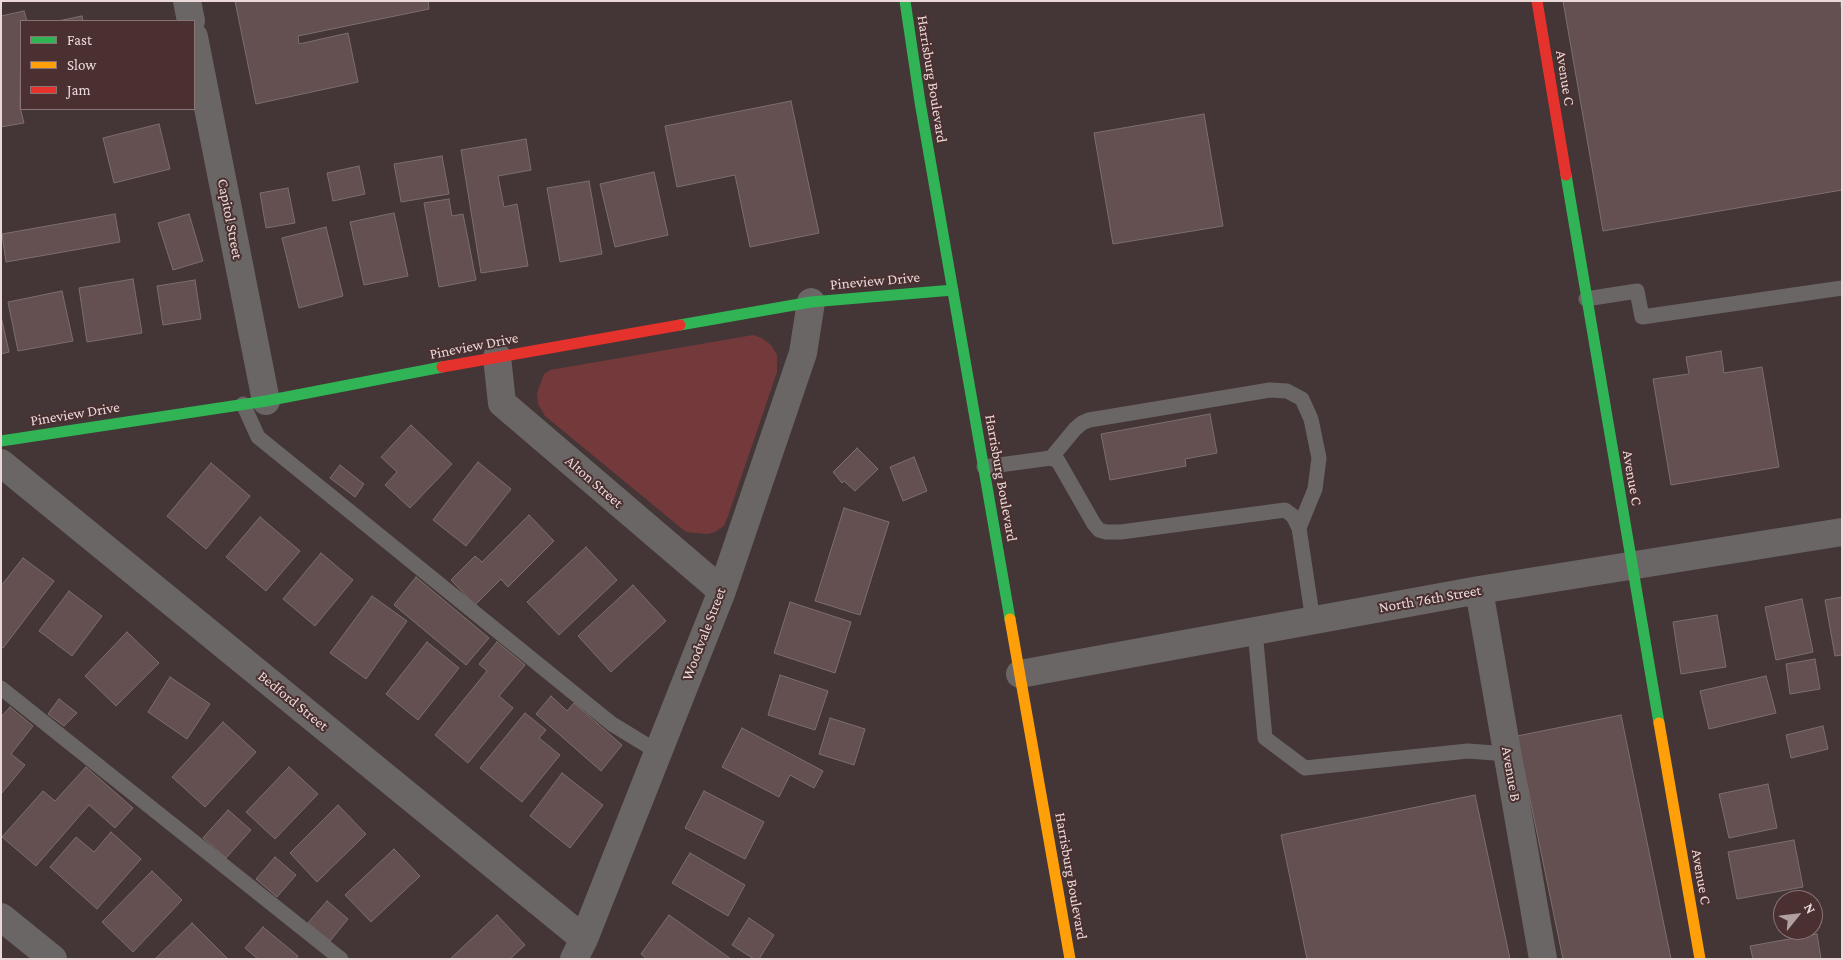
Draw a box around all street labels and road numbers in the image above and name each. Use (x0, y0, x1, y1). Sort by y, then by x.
street label: Harrisburg Boulevard (913, 14, 951, 144)
street label: Avenue C (1552, 49, 1578, 107)
street label: Capitol Street (213, 177, 247, 261)
street label: Pineview Drive (829, 268, 921, 294)
street label: Pineview Drive (428, 329, 520, 363)
street label: Pineview Drive (29, 398, 121, 430)
street label: Harrisburg Boulevard (981, 413, 1021, 543)
street label: Avenue C (1618, 449, 1646, 507)
street label: Alton Street (561, 452, 627, 512)
street label: North 76th Street (1377, 581, 1483, 617)
street label: Woodvale Street (678, 585, 730, 683)
street label: Bedford Street (254, 667, 332, 735)
street label: Avenue B (1497, 745, 1525, 803)
street label: Harrisburg Boulevard (1051, 811, 1091, 941)
street label: Avenue C (1687, 848, 1715, 906)

